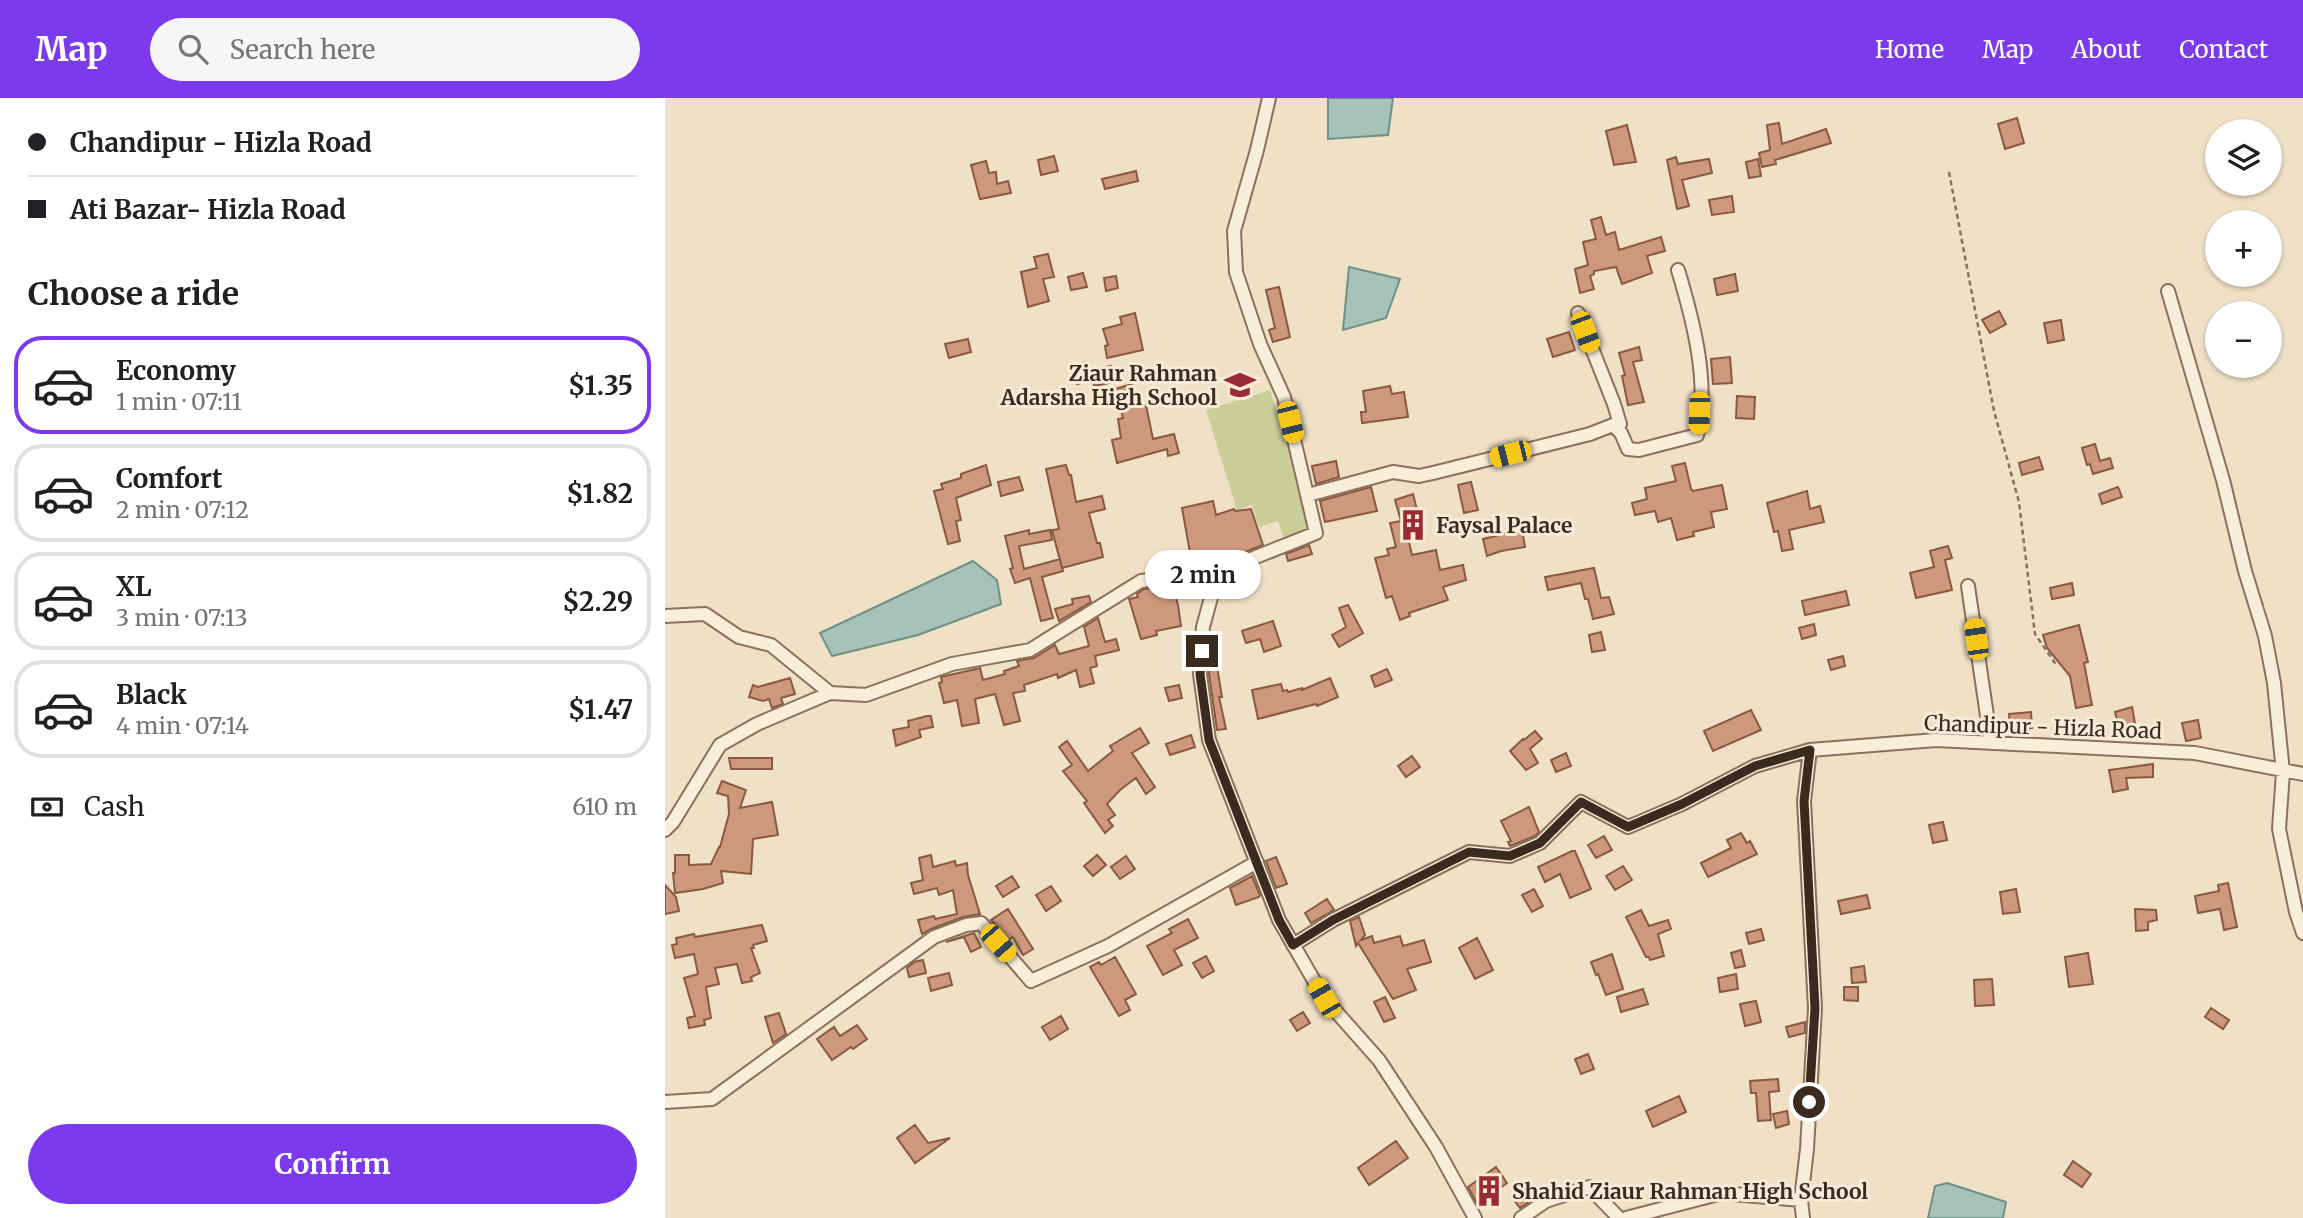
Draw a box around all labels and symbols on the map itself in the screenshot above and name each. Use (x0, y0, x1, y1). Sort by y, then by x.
car (1568, 309, 1603, 355)
place label: Ziaur Rahman Adarsha High School (1000, 360, 1217, 411)
school or university icon: Ziaur Rahman Adarsha High School (1223, 368, 1257, 402)
car (1688, 392, 1711, 434)
car (1275, 399, 1306, 445)
car (1488, 439, 1533, 469)
building icon: Faysal Palace (1396, 508, 1430, 542)
place label: Faysal Palace (1436, 512, 1572, 539)
callout: 2 min (1144, 550, 1260, 598)
car (1963, 617, 1990, 661)
route end (1186, 635, 1218, 667)
street label: Chandipur - Hizla Road (1924, 709, 2163, 745)
car (977, 920, 1020, 966)
car (1305, 975, 1344, 1021)
route start (1793, 1086, 1825, 1118)
building icon: Shahid Ziaur Rahman High School (1472, 1174, 1506, 1208)
place label: Shahid Ziaur Rahman High School (1512, 1178, 1868, 1205)

